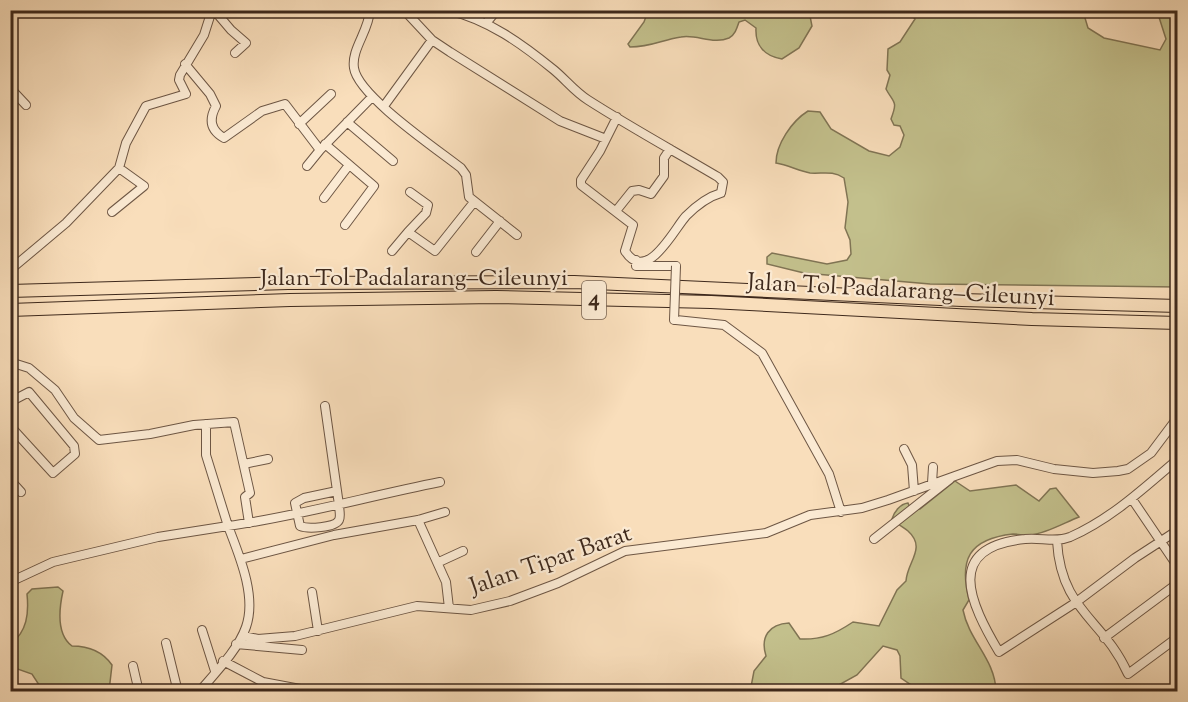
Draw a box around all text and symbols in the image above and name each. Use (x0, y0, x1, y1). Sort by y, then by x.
street label: Jalan Tol Padalarang–Cileunyi (258, 262, 568, 296)
street label: Jalan Tol Padalarang–Cileunyi (744, 266, 1056, 316)
road number: 4 (582, 281, 606, 319)
street label: Jalan Tipar Barat (463, 517, 637, 605)

